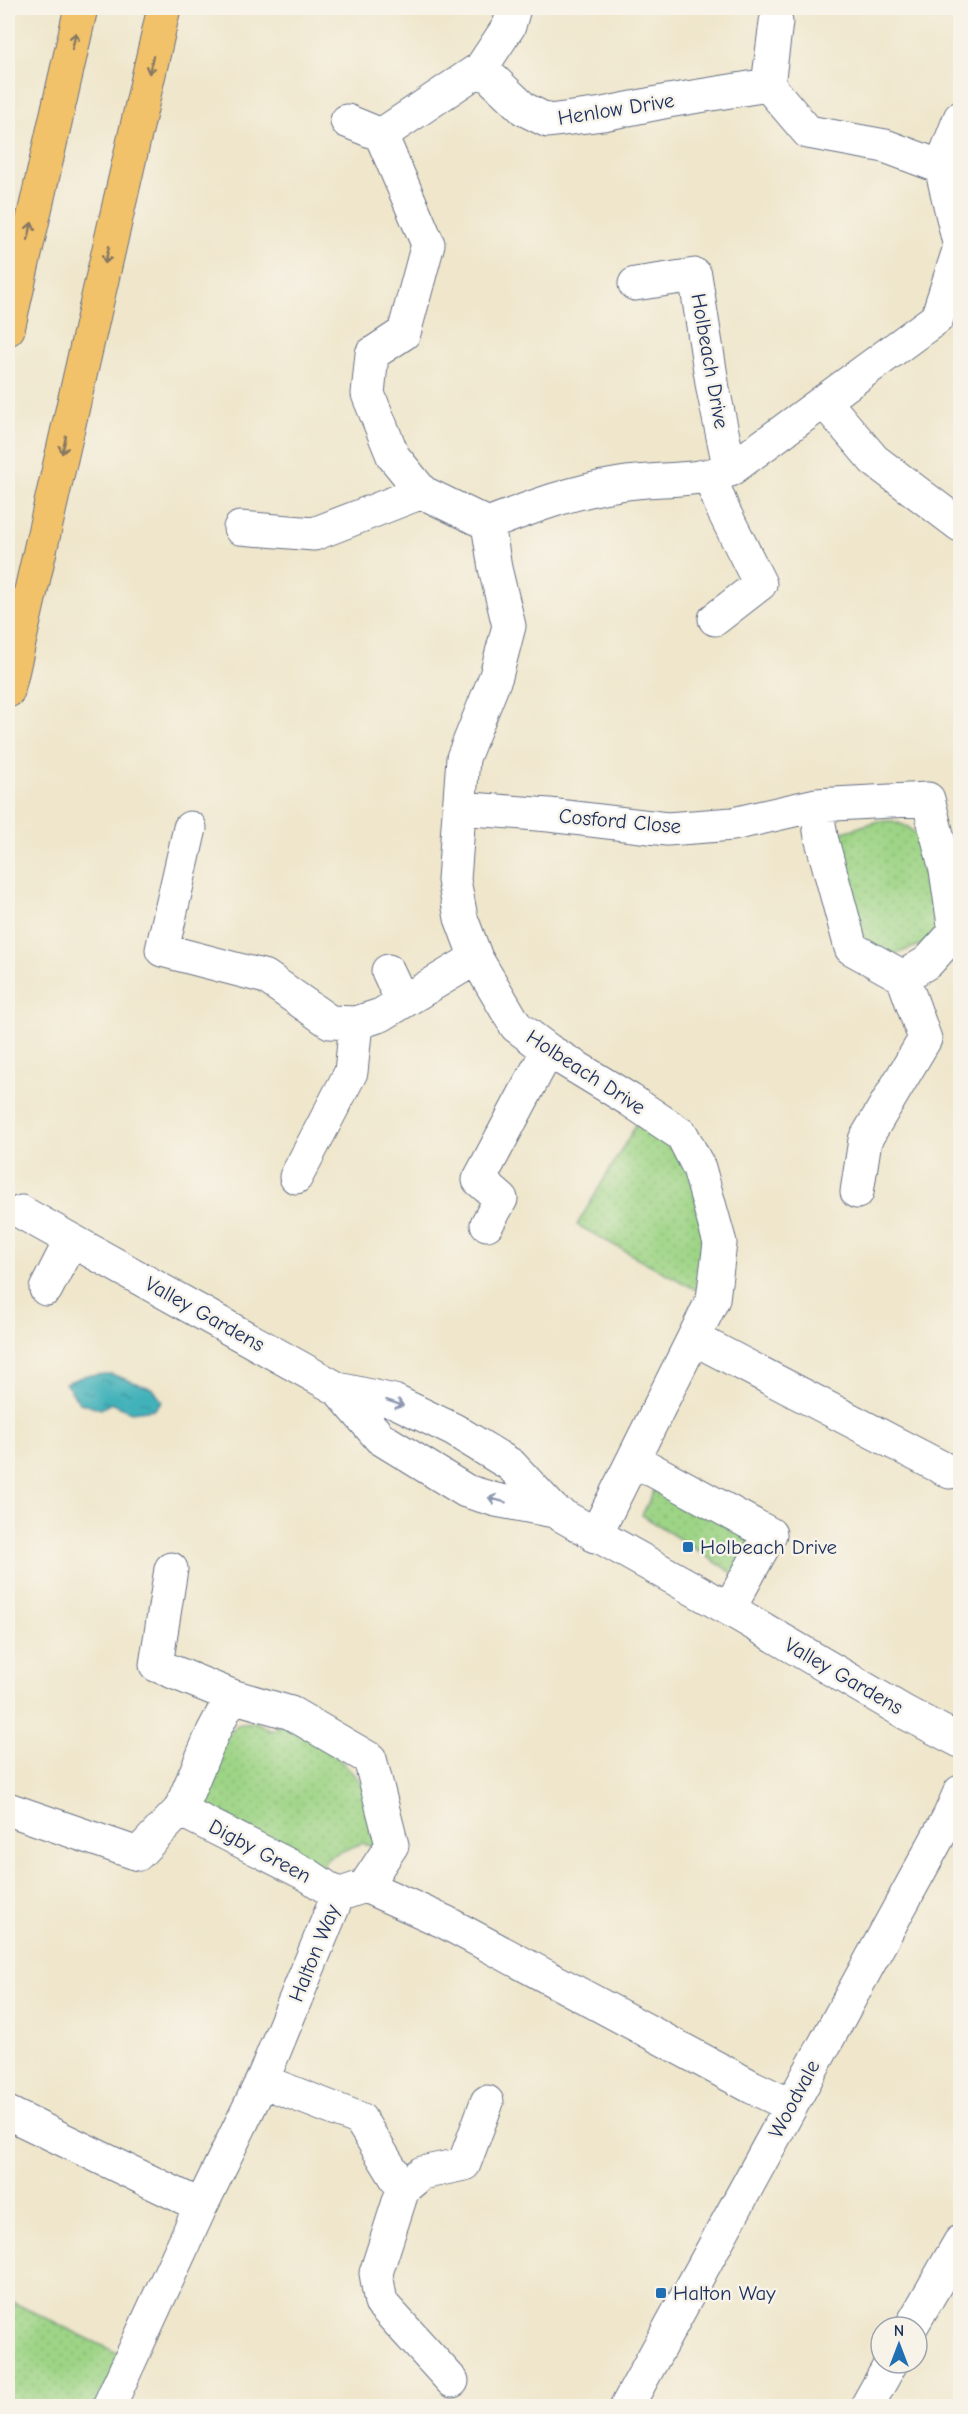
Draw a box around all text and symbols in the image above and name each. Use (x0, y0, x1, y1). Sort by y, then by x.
one-way arrow (68, 31, 80, 50)
one-way arrow (145, 54, 156, 74)
street label: Henlow Drive (556, 88, 676, 130)
one-way arrow (25, 221, 36, 241)
one-way arrow (101, 245, 113, 264)
street label: Holbeach Drive (686, 291, 734, 431)
one-way arrow (58, 434, 69, 454)
street label: Cosford Close (558, 804, 682, 838)
street label: Holbeach Drive (522, 1025, 650, 1119)
street label: Valley Gardens (141, 1271, 269, 1357)
one-way arrow (385, 1398, 404, 1409)
one-way arrow (488, 1493, 507, 1505)
place label: Holbeach Drive (700, 1535, 837, 1559)
marker: Holbeach Drive (681, 1540, 695, 1554)
street label: Valley Gardens (781, 1632, 907, 1720)
street label: Digby Green (205, 1814, 315, 1888)
street label: Halton Way (284, 1900, 345, 2005)
street label: Woodvale (763, 2056, 825, 2142)
place label: Halton Way (673, 2281, 776, 2305)
marker: Halton Way (654, 2286, 668, 2300)
north arrow (869, 2315, 929, 2375)
text: N (894, 2322, 904, 2340)

